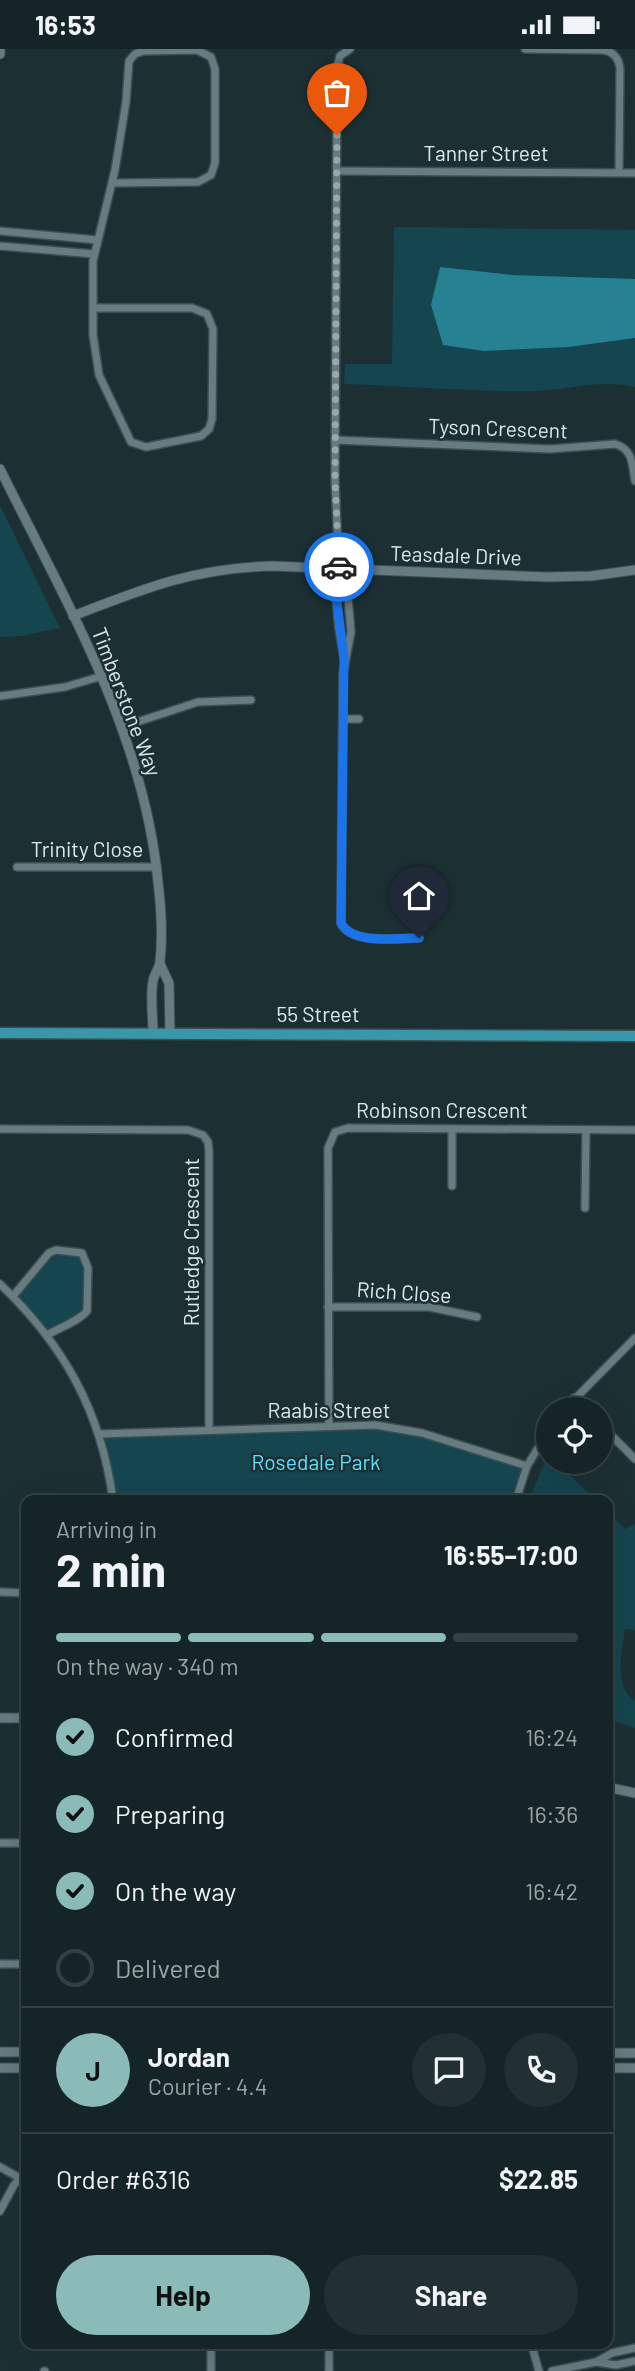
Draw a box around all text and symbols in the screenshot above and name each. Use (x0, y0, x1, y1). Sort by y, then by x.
text: 16:53 (35, 9, 96, 40)
pin (307, 63, 367, 135)
icon: bag (318, 74, 356, 112)
street label: Tanner Street (423, 140, 549, 165)
street label: Tyson Crescent (428, 413, 568, 442)
courier (304, 532, 374, 602)
street label: Teasdale Drive (390, 540, 522, 569)
icon: car (320, 548, 358, 586)
street label: Timberstone Way (87, 623, 167, 780)
street label: Trinity Close (31, 836, 143, 861)
pin (389, 866, 449, 938)
icon: home (400, 877, 438, 915)
street label: 55 Street (276, 1001, 360, 1026)
street label: Robinson Crescent (356, 1097, 528, 1122)
street label: Rutledge Crescent (178, 1158, 203, 1326)
street label: Rich Close (356, 1276, 452, 1307)
street label: Raabis Street (268, 1397, 390, 1422)
map controls (536, 1397, 613, 1474)
button: locate (536, 1397, 613, 1474)
park label: Rosedale Park (251, 1449, 381, 1474)
text: Arriving in (56, 1515, 157, 1543)
text: 16:55–17:00 (444, 1539, 578, 1570)
text: 2 min (56, 1541, 166, 1596)
text: On the way · 340 m (56, 1652, 238, 1680)
icon: check (56, 1718, 94, 1756)
text: Confirmed (115, 1721, 234, 1752)
text: 16:24 (525, 1723, 578, 1751)
icon: check (56, 1795, 94, 1833)
text: Preparing (115, 1798, 225, 1829)
text: 16:36 (527, 1800, 578, 1828)
icon: check (56, 1872, 94, 1910)
text: On the way (115, 1875, 236, 1906)
text: 16:42 (525, 1877, 578, 1905)
text: Delivered (115, 1952, 221, 1983)
button: chat (412, 2033, 486, 2107)
button: phone (504, 2033, 578, 2107)
text: Jordan (148, 2041, 230, 2072)
text: J (85, 2055, 101, 2086)
text: Courier · 4.4 (148, 2072, 267, 2100)
text: Order #6316 (56, 2163, 190, 2194)
text: $22.85 (499, 2163, 578, 2194)
button: Help (56, 2255, 310, 2335)
button: Share (324, 2255, 578, 2335)

